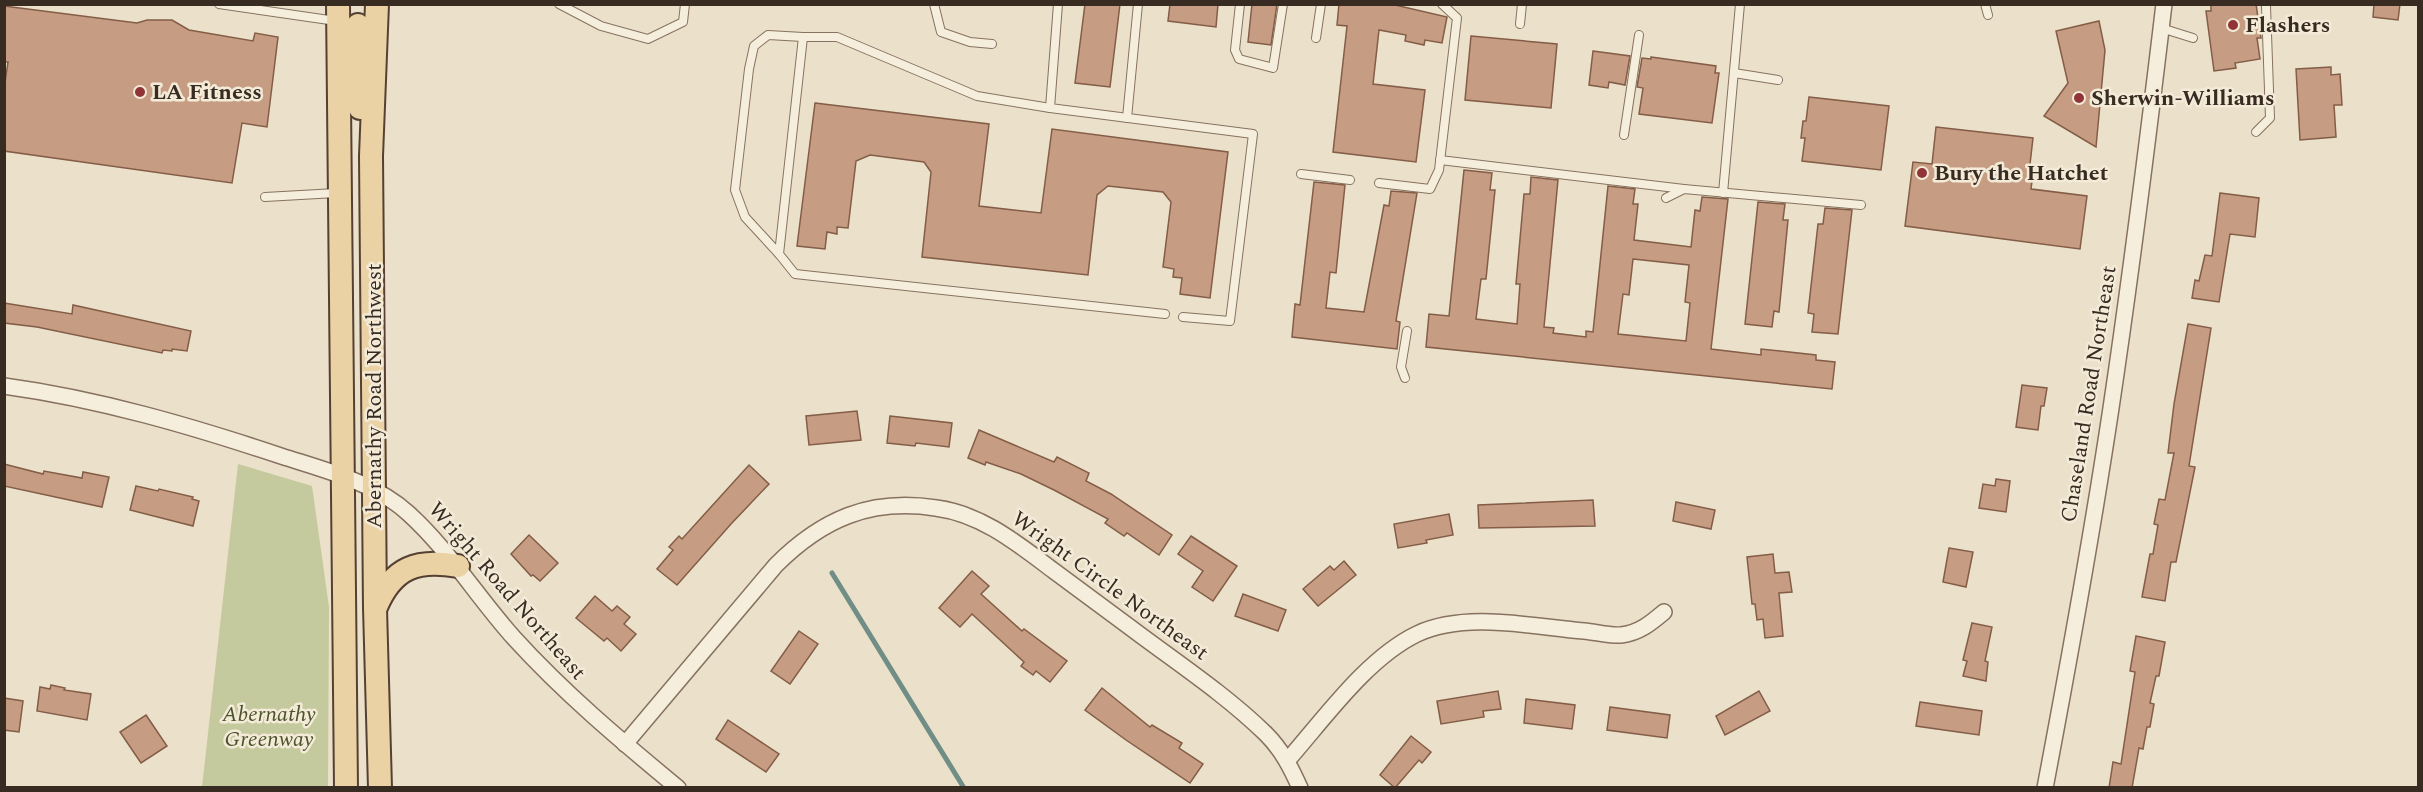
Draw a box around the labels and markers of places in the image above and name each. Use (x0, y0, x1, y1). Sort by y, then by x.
place label: Flashers (2245, 9, 2330, 42)
marker: Flashers (2226, 18, 2240, 32)
place label: LA Fitness (152, 76, 262, 109)
place label: Sherwin-Williams (2091, 82, 2275, 115)
marker: LA Fitness (133, 85, 147, 99)
marker: Sherwin-Williams (2072, 91, 2086, 105)
place label: Bury the Hatchet (1934, 157, 2108, 190)
marker: Bury the Hatchet (1915, 166, 1929, 180)

